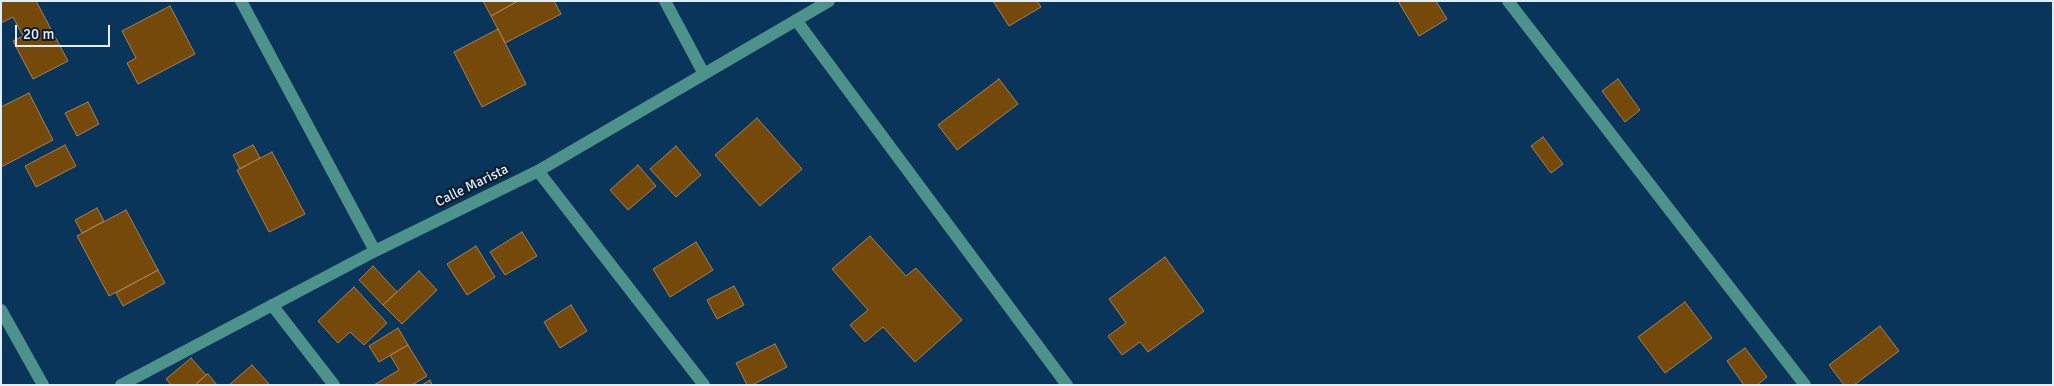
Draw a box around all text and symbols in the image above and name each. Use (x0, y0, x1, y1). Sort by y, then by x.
scale bar (18, 15, 112, 47)
text: 20 m (23, 25, 54, 43)
street label: Calle Marista (433, 161, 511, 211)

